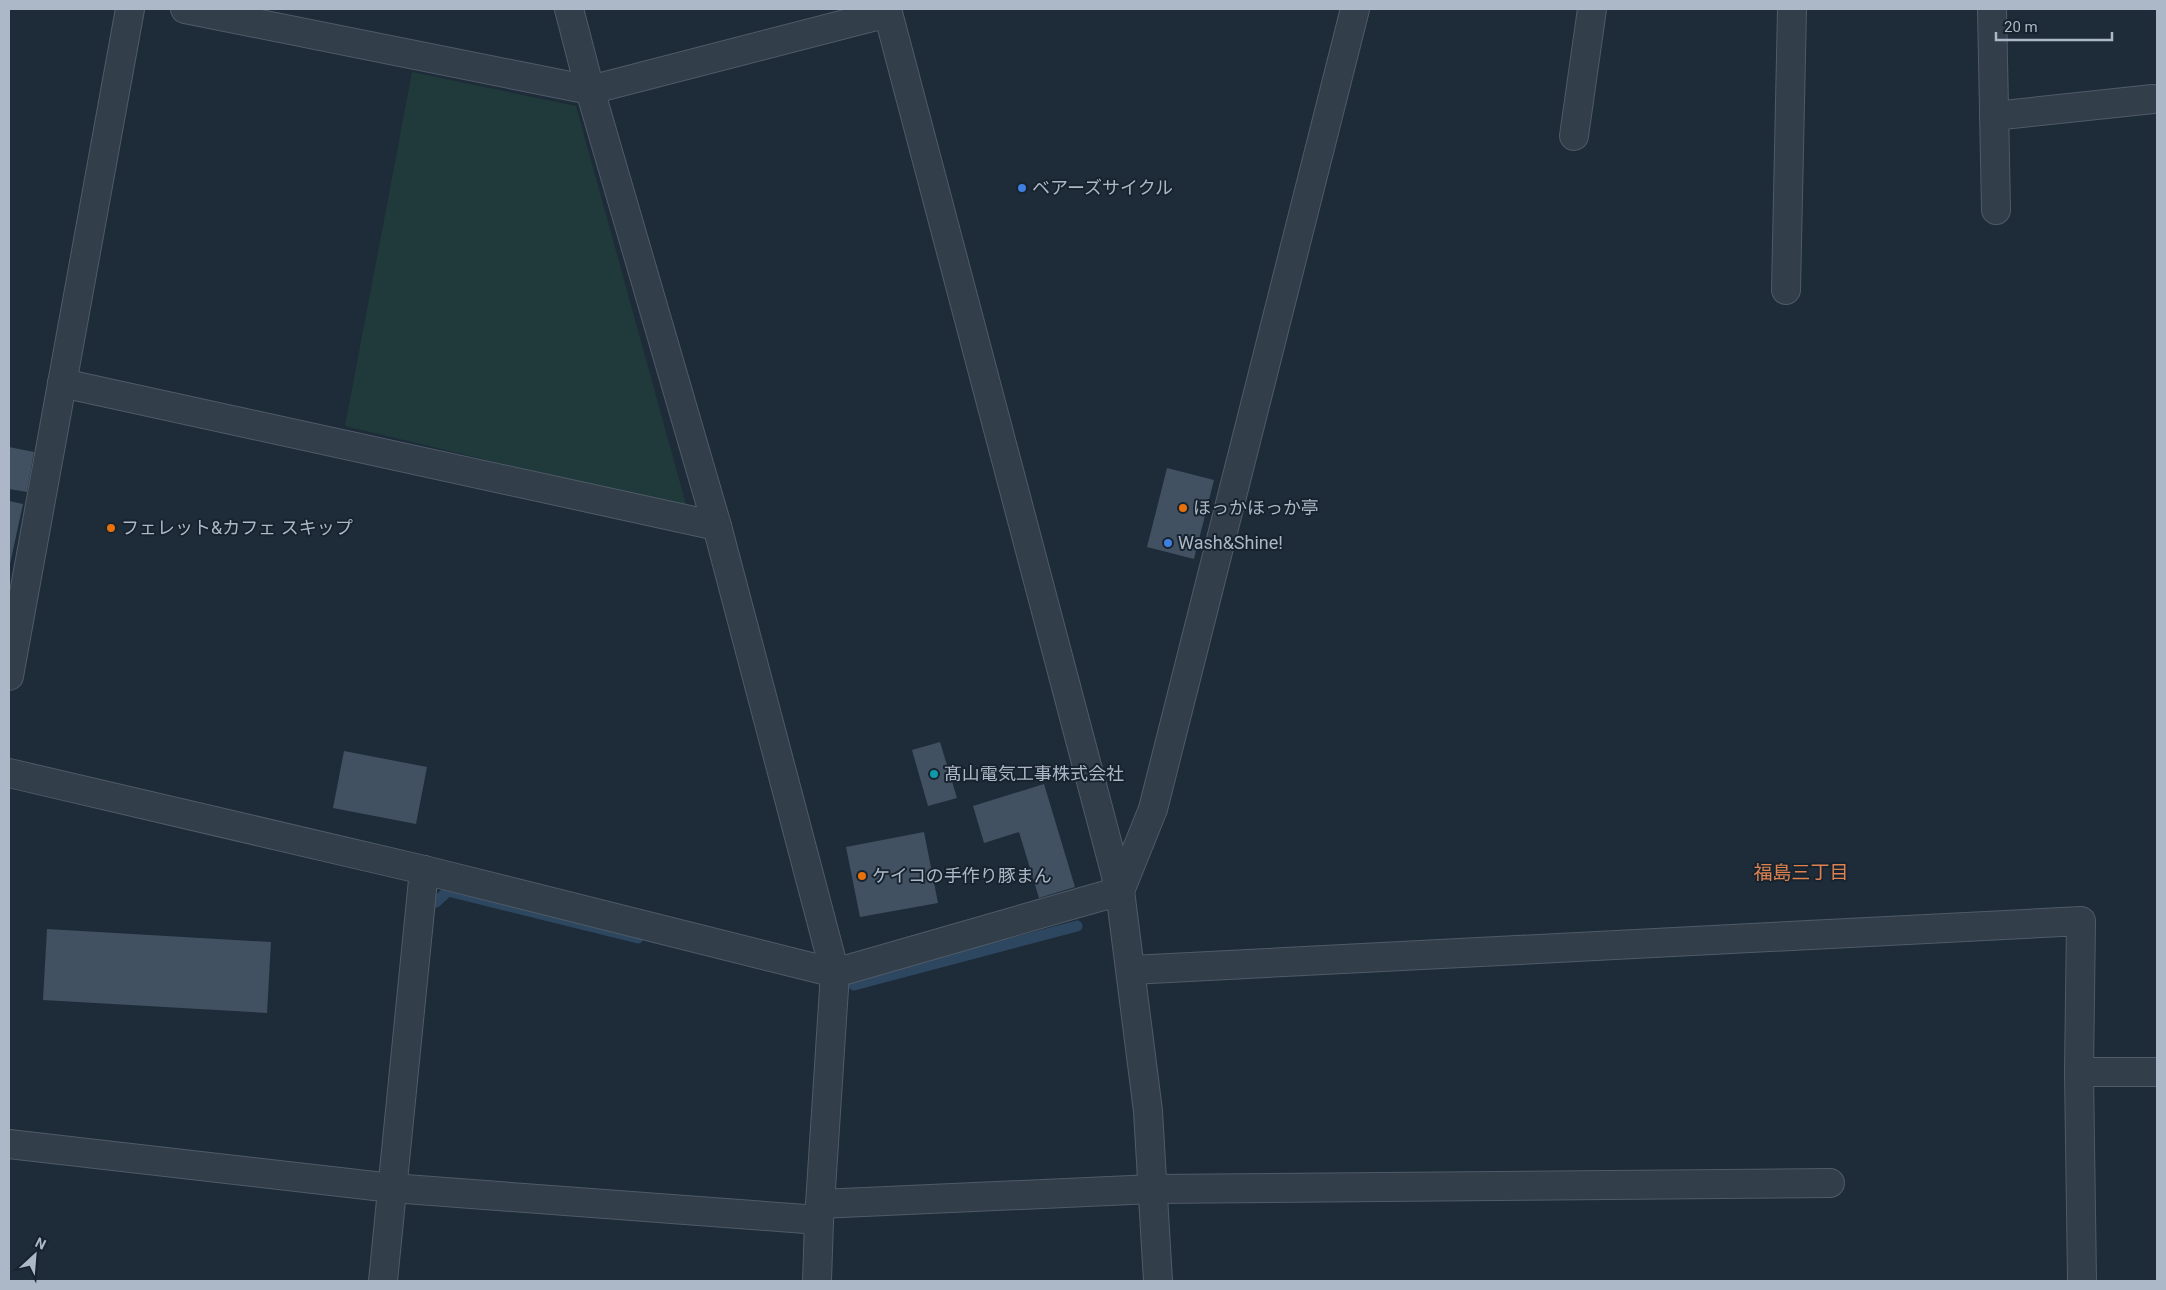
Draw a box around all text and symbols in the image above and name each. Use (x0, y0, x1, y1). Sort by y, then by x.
scale bar (1996, 10, 2112, 42)
text: 20 m (2004, 18, 2038, 36)
place label: ベアーズサイクル (1032, 177, 1173, 198)
marker: ベアーズサイクル (1016, 182, 1028, 194)
place label: ほっかほっか亭 (1193, 497, 1319, 518)
marker: ほっかほっか亭 (1177, 502, 1189, 514)
place label: フェレット&カフェ スキップ (121, 517, 353, 538)
marker: フェレット&カフェ スキップ (105, 522, 117, 534)
place label: Wash&Shine! (1178, 532, 1283, 553)
marker: Wash&Shine! (1162, 537, 1174, 549)
place label: 髙山電気工事株式会社 (944, 763, 1124, 784)
marker: 髙山電気工事株式会社 (928, 768, 940, 780)
district label: 福島三丁目 (1753, 861, 1849, 884)
place label: ケイコの手作り豚まん (872, 865, 1052, 886)
marker: ケイコの手作り豚まん (856, 870, 868, 882)
north arrow (10, 1230, 60, 1280)
text: N (33, 1234, 49, 1253)

